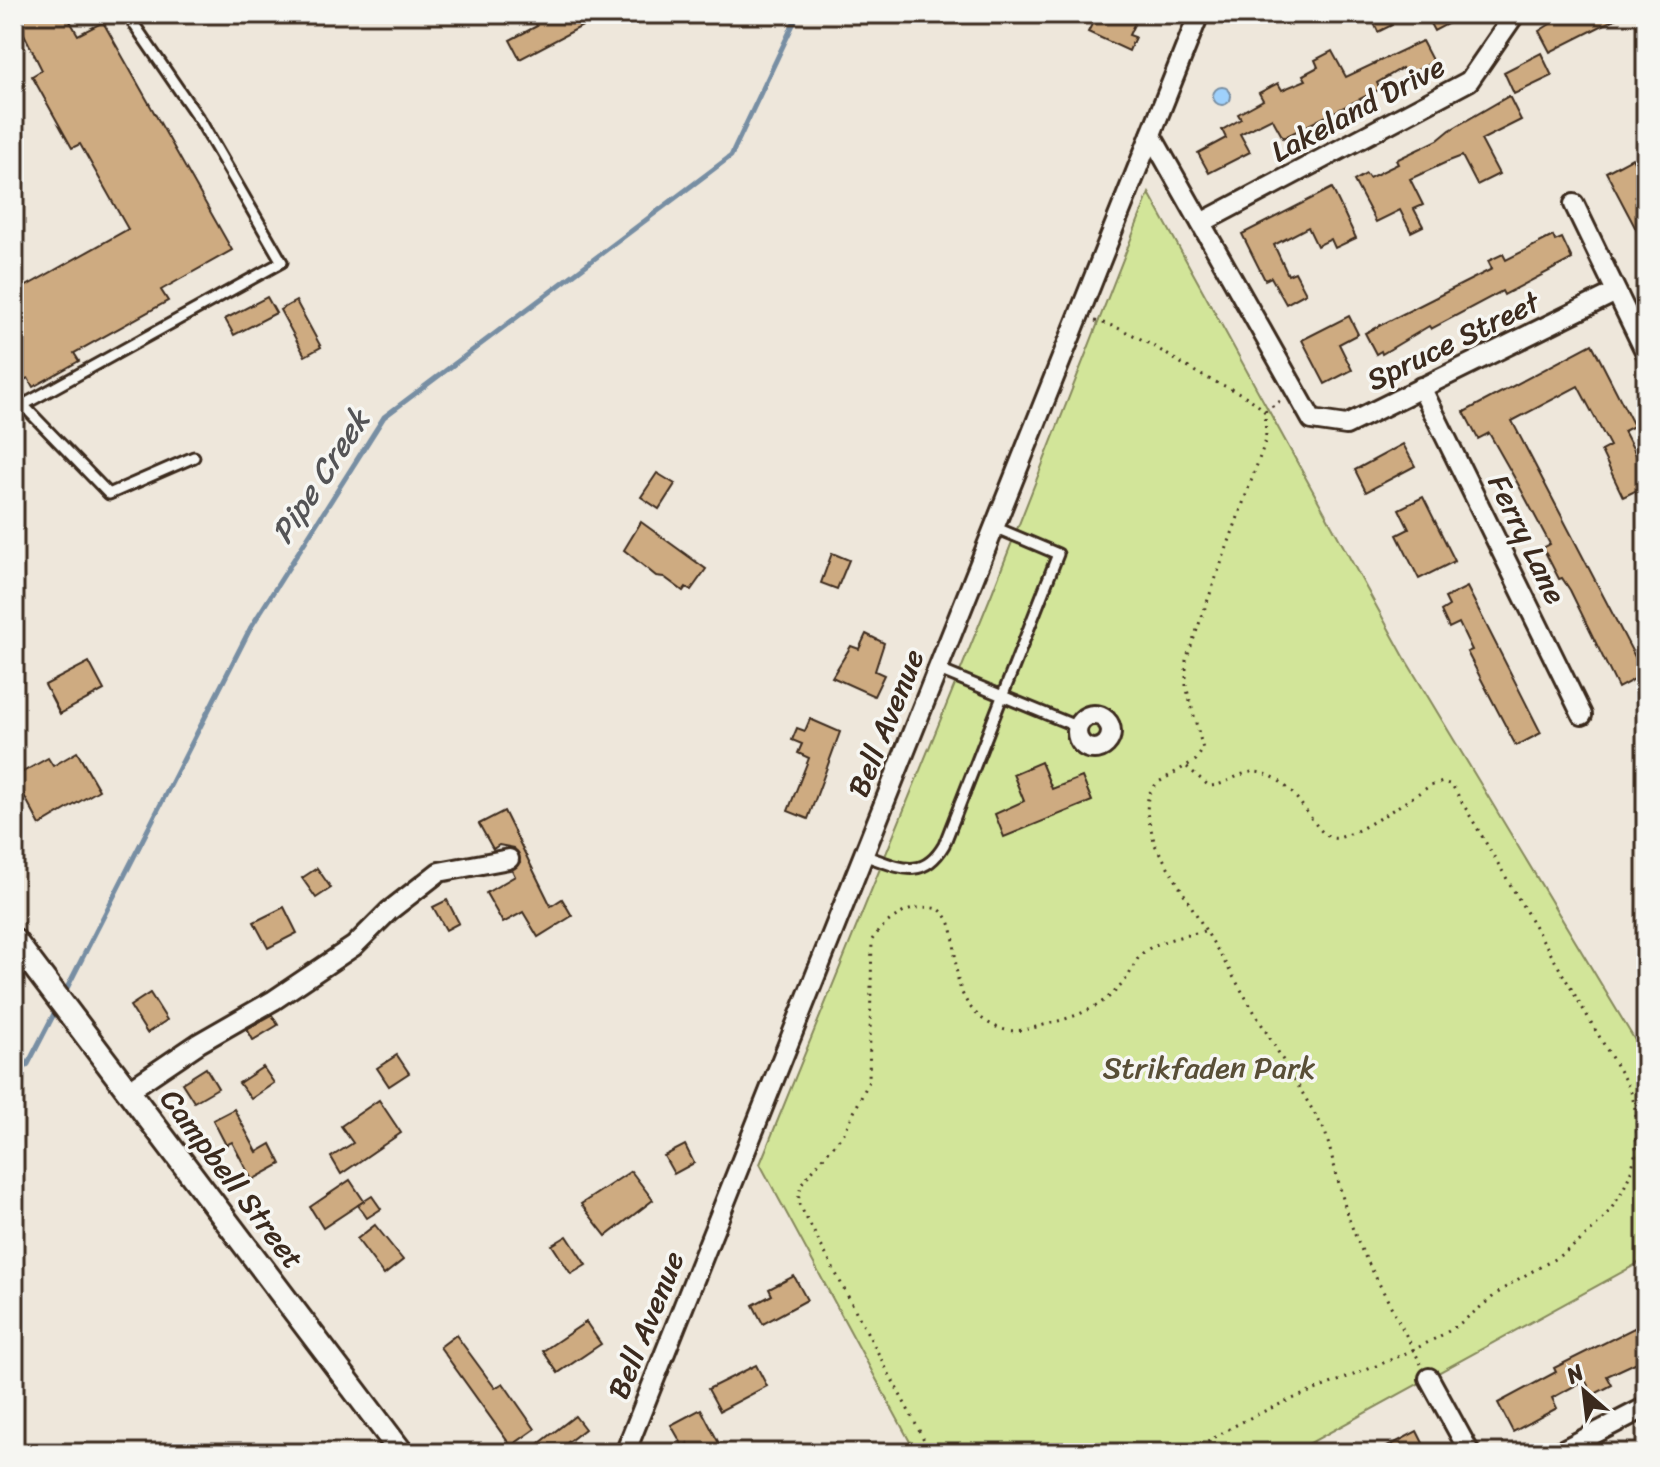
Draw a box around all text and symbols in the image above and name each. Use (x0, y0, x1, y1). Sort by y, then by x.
street label: Lakeland Drive (1261, 40, 1455, 178)
street label: Spruce Street (1357, 275, 1551, 406)
water label: Pipe Creek (255, 395, 387, 555)
street label: Ferry Lane (1472, 465, 1582, 613)
street label: Bell Avenue (832, 641, 940, 805)
park label: Strikfaden Park (1103, 1041, 1315, 1095)
street label: Campbell Street (145, 1076, 319, 1282)
street label: Bell Avenue (592, 1243, 700, 1407)
north arrow (1544, 1351, 1624, 1431)
text: N (1558, 1353, 1591, 1395)

